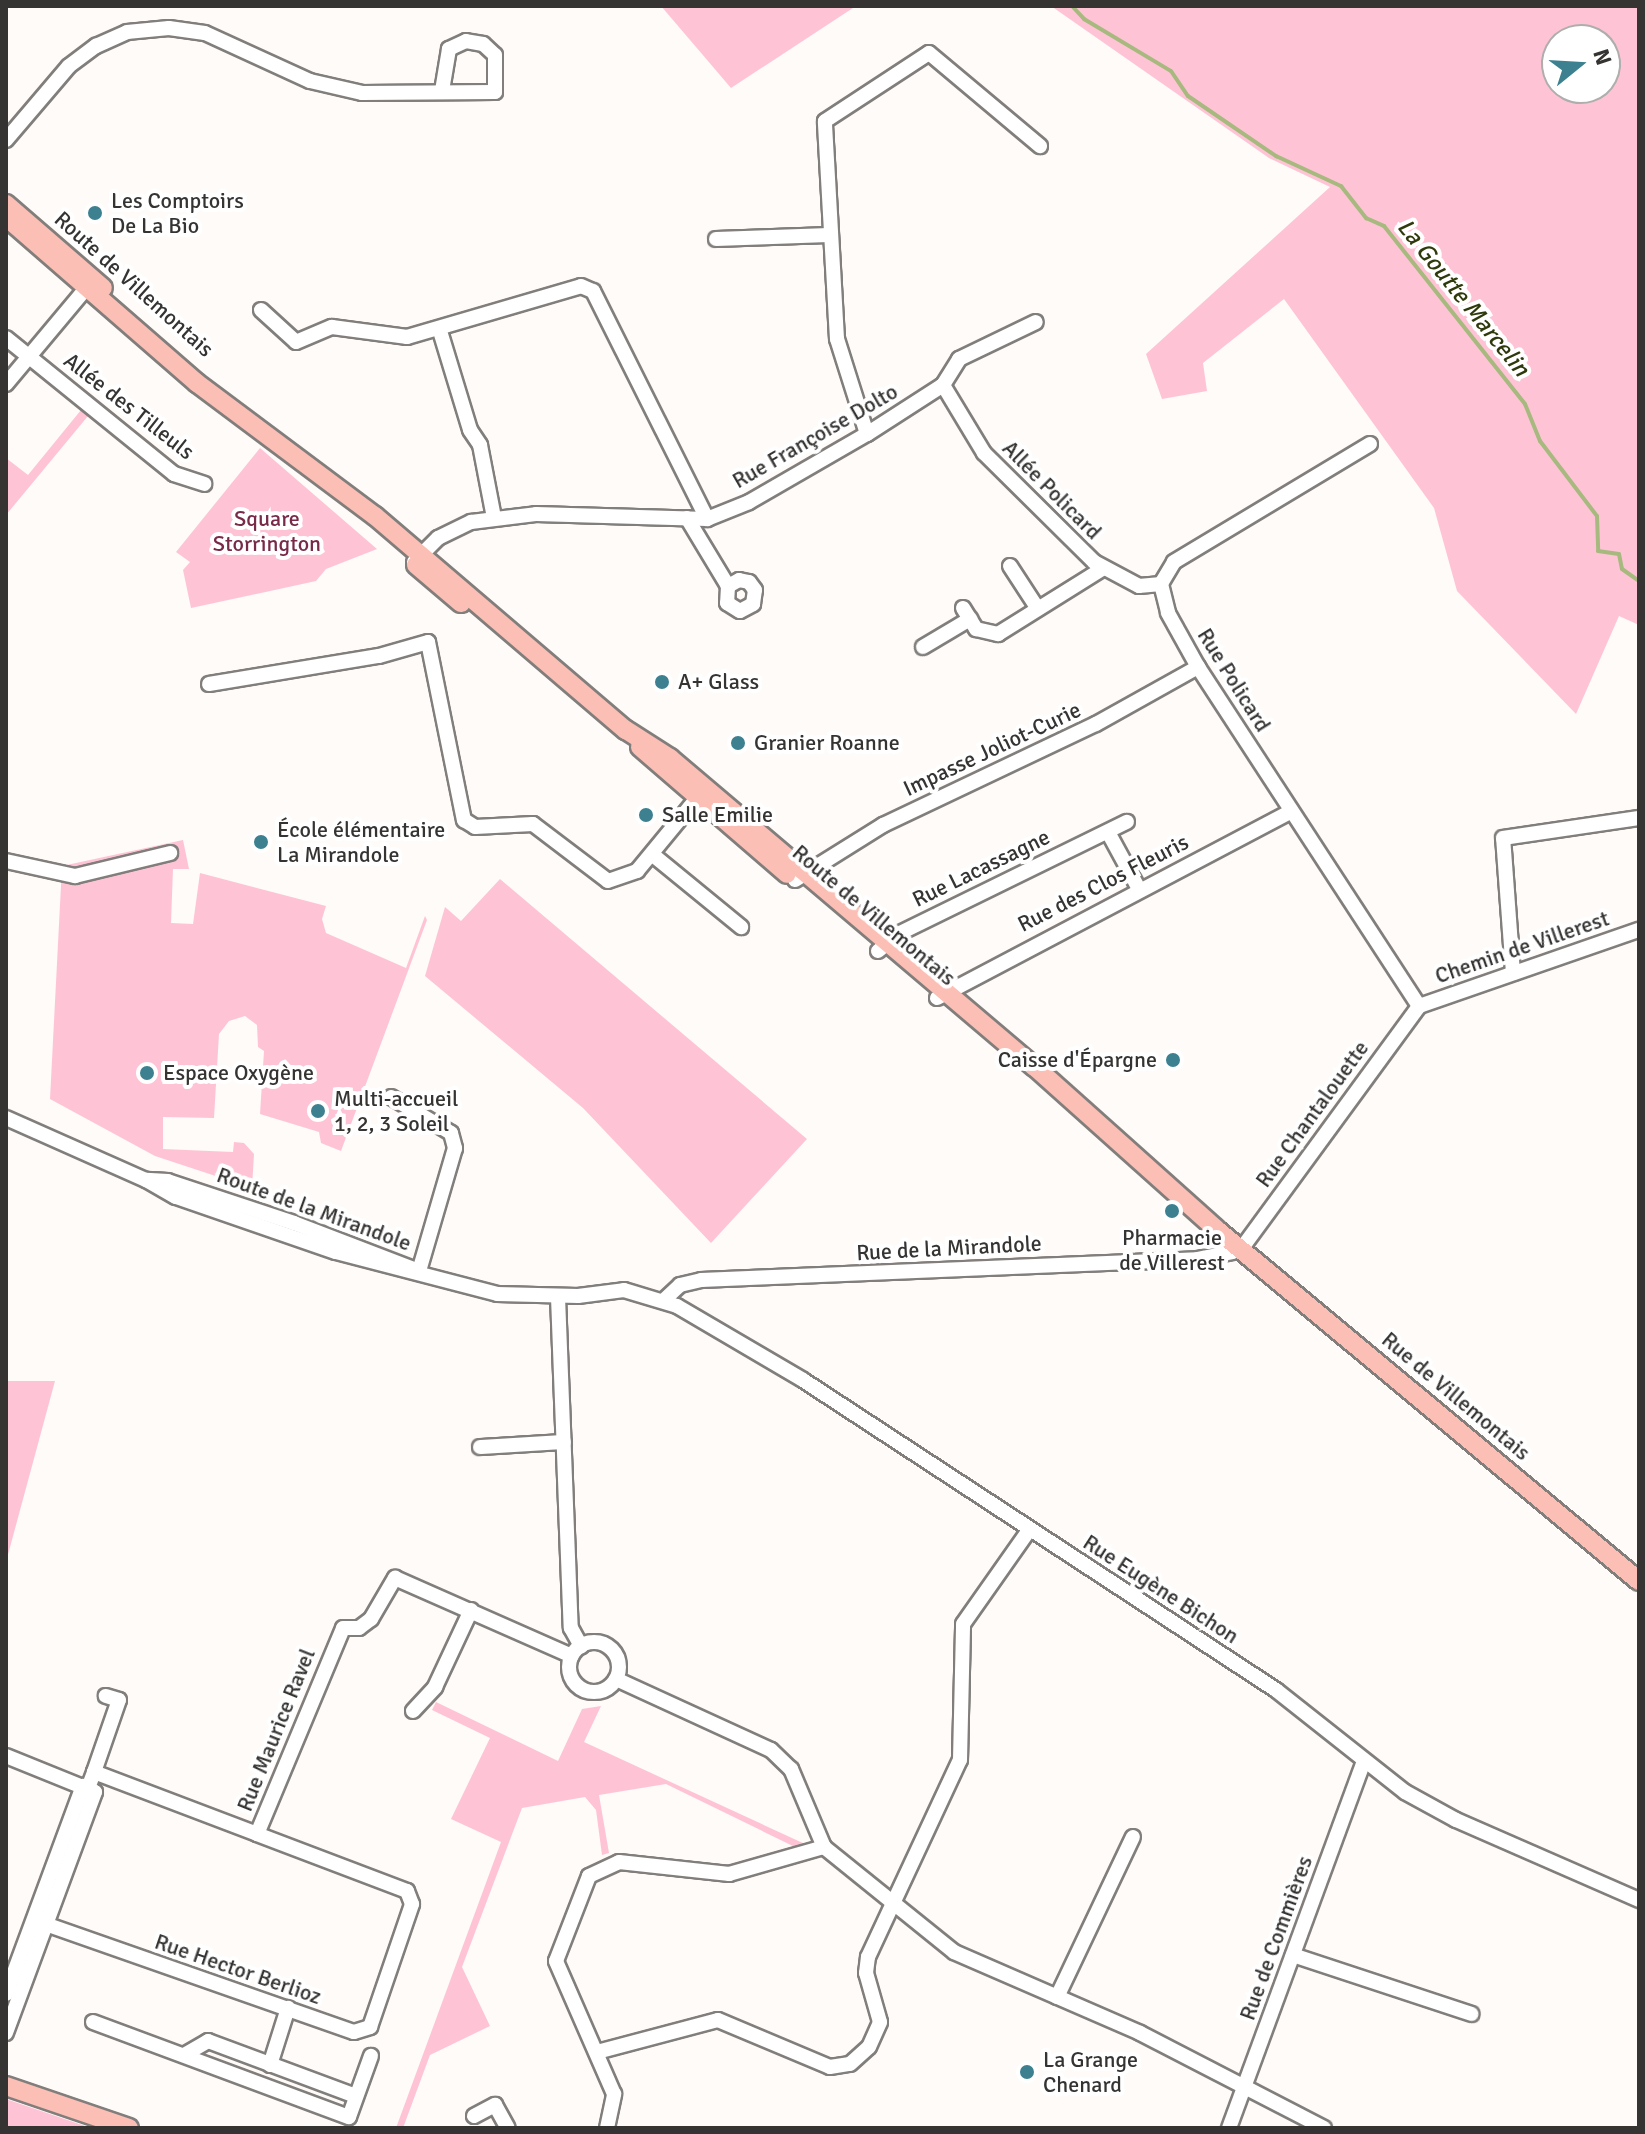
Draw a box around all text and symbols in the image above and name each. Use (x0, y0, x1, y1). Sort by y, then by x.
north arrow (1541, 24, 1621, 104)
text: N (1587, 46, 1618, 69)
place label: Les Comptoirs De La Bio (111, 187, 244, 238)
marker: Les Comptoirs De La Bio (86, 204, 104, 222)
street label: Route de Villemontais (49, 206, 219, 362)
water label: La Goutte Marcelin (1391, 213, 1535, 383)
street label: Allée des Tilleuls (59, 347, 199, 465)
street label: Rue Françoise Dolto (728, 378, 902, 494)
street label: Allée Policard (997, 435, 1107, 545)
park label: Square Storrington (213, 505, 321, 556)
street label: Rue Policard (1192, 623, 1276, 737)
place label: A+ Glass (678, 669, 759, 695)
marker: A+ Glass (653, 673, 671, 691)
street label: Impasse Joliot-Curie (899, 696, 1085, 802)
place label: Granier Roanne (754, 730, 900, 756)
marker: Granier Roanne (729, 734, 747, 752)
place label: Salle Emilie (662, 802, 773, 828)
marker: Salle Emilie (637, 806, 655, 824)
place label: École élémentaire La Mirandole (277, 816, 445, 868)
street label: Rue Lacassagne (908, 823, 1054, 913)
street label: Rue des Clos Fleuris (1013, 829, 1193, 937)
marker: École élémentaire La Mirandole (252, 833, 270, 851)
street label: Route de Villemontais (787, 839, 961, 991)
street label: Chemin de Villerest (1432, 905, 1612, 989)
street label: Rue Chantalouette (1250, 1036, 1374, 1192)
place label: Caisse d'Épargne (998, 1047, 1157, 1073)
marker: Caisse d'Épargne (1164, 1051, 1182, 1069)
place label: Espace Oxygène (163, 1060, 314, 1086)
marker: Espace Oxygène (138, 1064, 156, 1082)
place label: Multi-accueil 1, 2, 3 Soleil (334, 1085, 459, 1136)
marker: Multi-accueil 1, 2, 3 Soleil (309, 1102, 327, 1120)
street label: Route de la Mirandole (213, 1162, 415, 1256)
marker: Pharmacie de Villerest (1163, 1202, 1181, 1220)
place label: Pharmacie de Villerest (1119, 1224, 1225, 1276)
street label: Rue de la Mirandole (856, 1230, 1042, 1266)
street label: Rue de Villemontais (1376, 1326, 1536, 1466)
street label: Rue Eugène Bichon (1078, 1529, 1244, 1649)
street label: Rue Maurice Ravel (231, 1645, 321, 1815)
street label: Rue de Commières (1234, 1852, 1318, 2024)
street label: Rue Hector Berlioz (151, 1928, 325, 2010)
place label: La Grange Chenard (1043, 2046, 1138, 2098)
marker: La Grange Chenard (1018, 2063, 1036, 2081)

